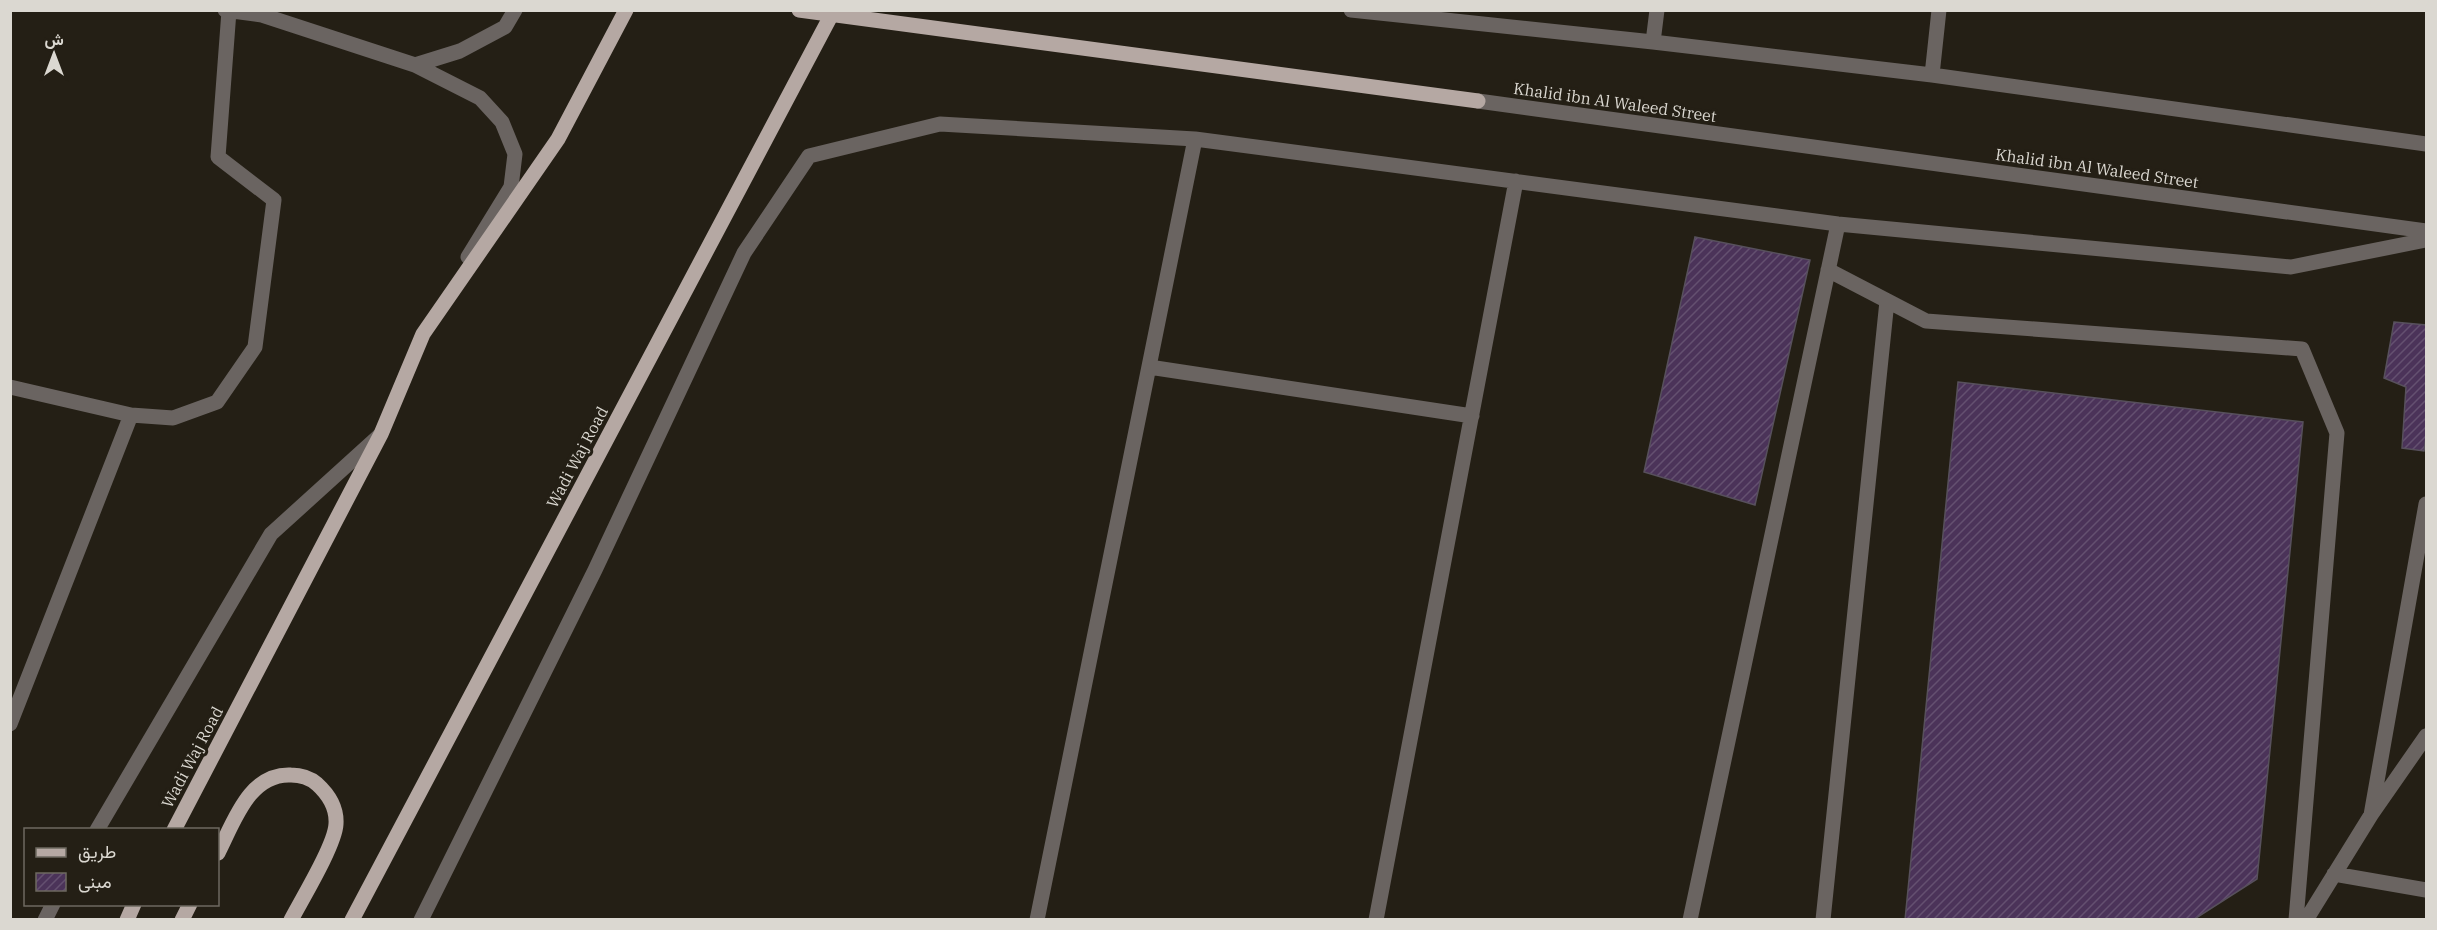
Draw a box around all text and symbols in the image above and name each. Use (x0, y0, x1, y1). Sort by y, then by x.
north arrow (24, 24, 84, 84)
text: ش (44, 29, 64, 49)
street label: Khalid ibn Al Waleed Street (1512, 78, 1718, 126)
street label: Khalid ibn Al Waleed Street (1994, 144, 2200, 192)
street label: Wadi Waj Road (542, 403, 612, 511)
street label: Wadi Waj Road (157, 703, 227, 811)
legend (24, 828, 219, 906)
text: طريق (78, 840, 116, 863)
text: مبنى (78, 870, 112, 893)

